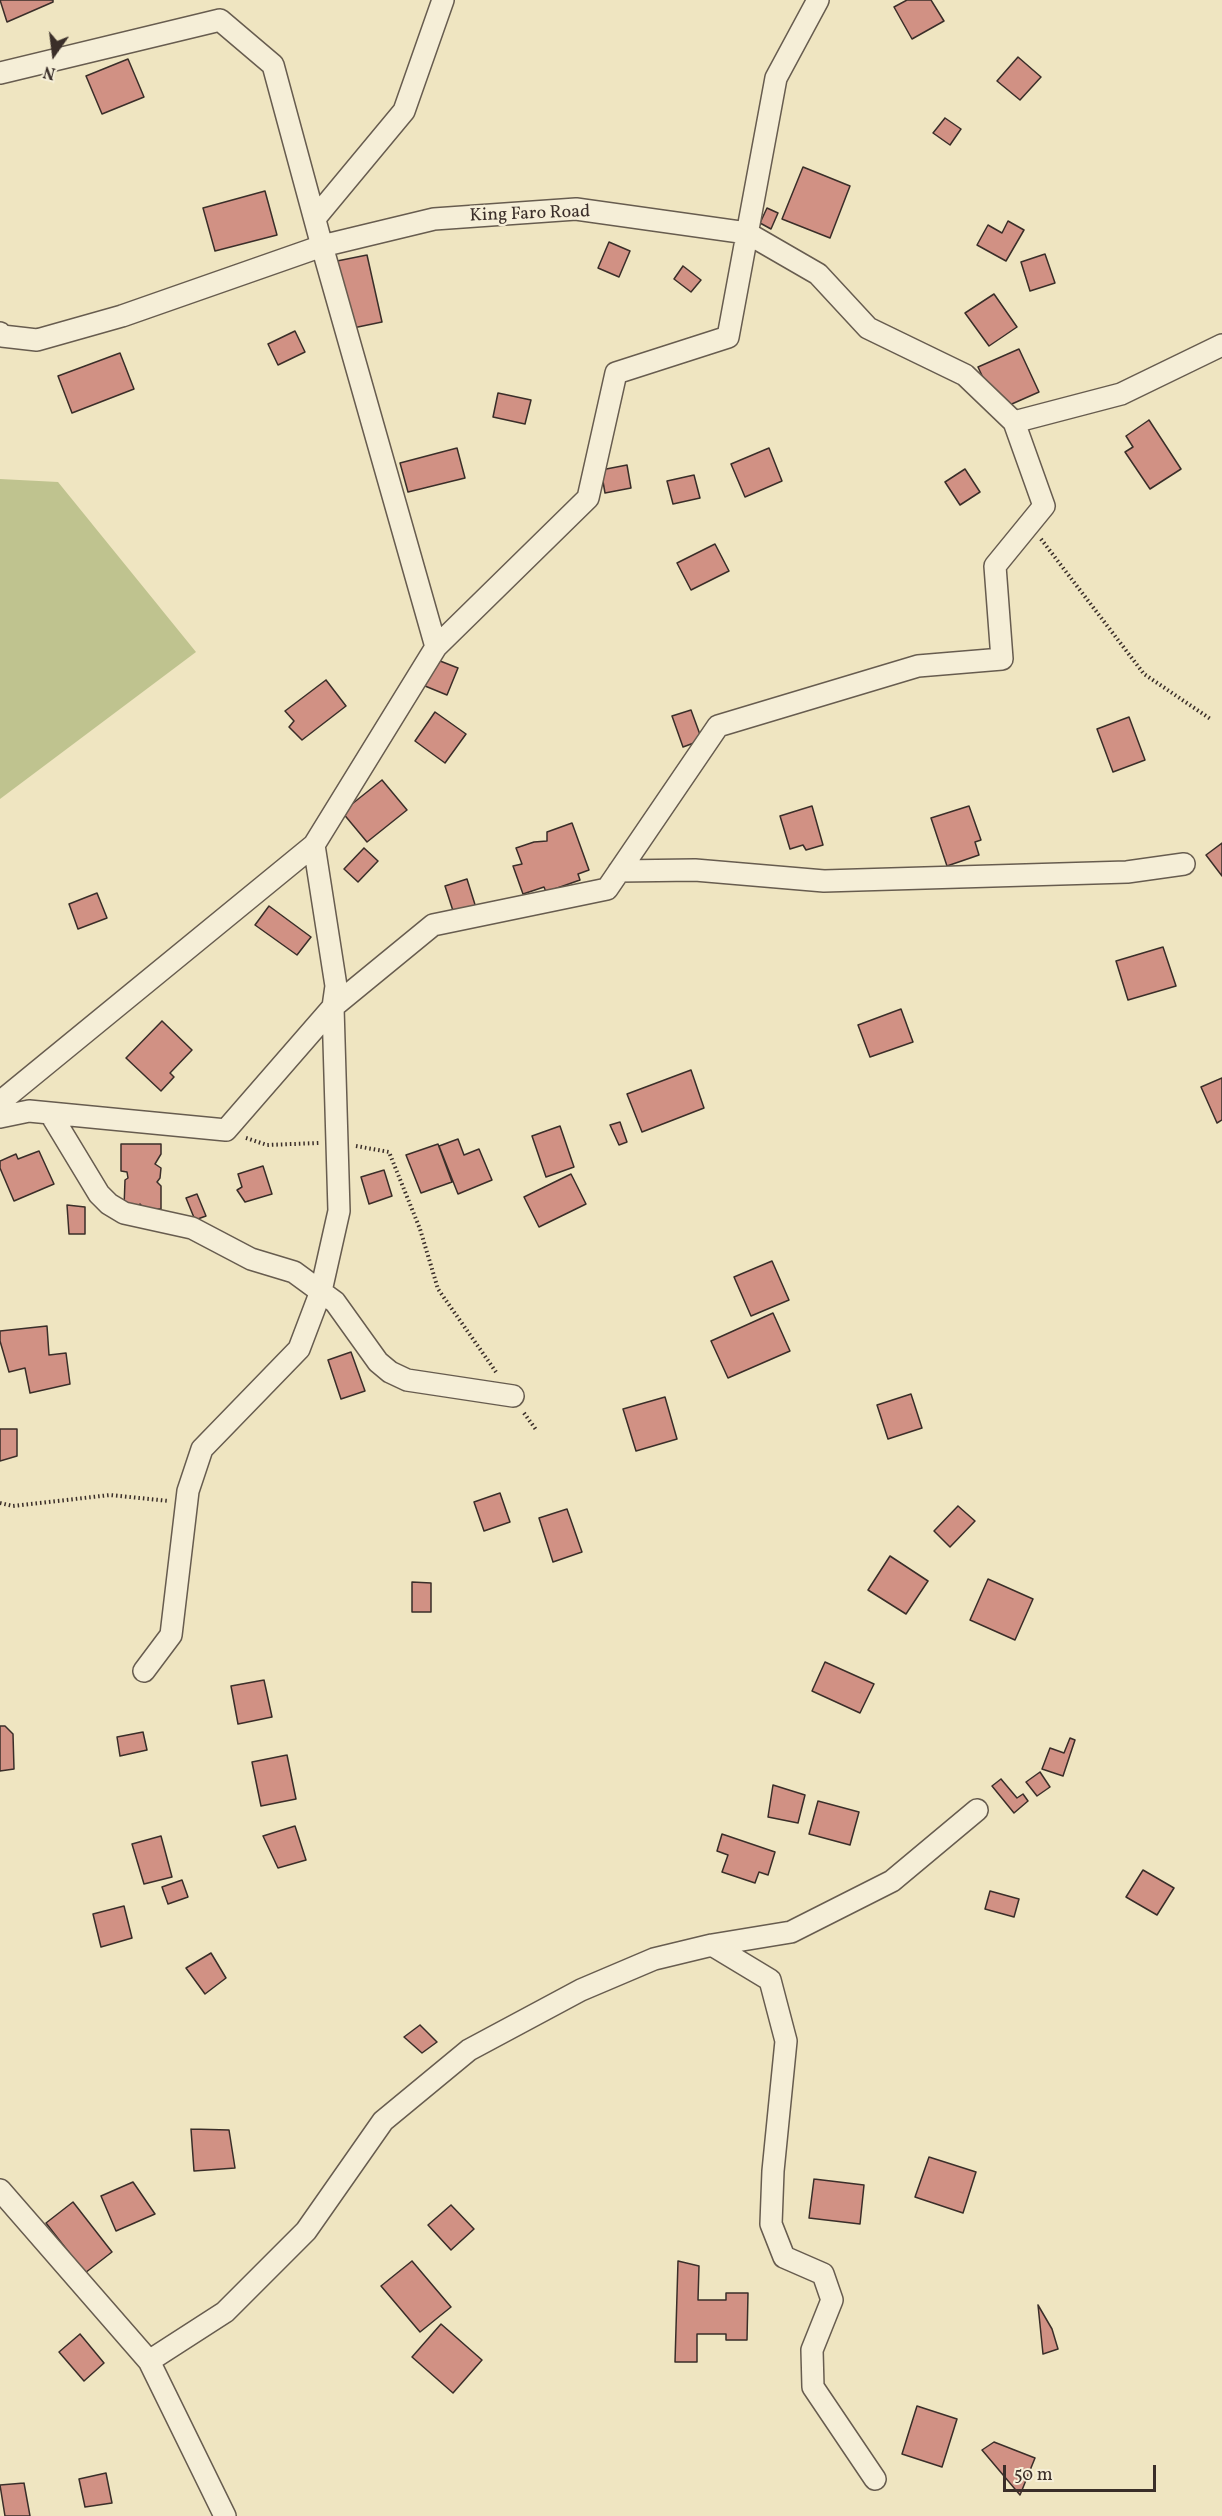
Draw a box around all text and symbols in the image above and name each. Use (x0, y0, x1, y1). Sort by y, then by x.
north arrow (24, 24, 84, 84)
text: N (41, 59, 58, 84)
street label: King Faro Road (469, 202, 591, 228)
scale bar (1006, 2453, 1159, 2491)
text: 50 m (1014, 2463, 1053, 2488)

